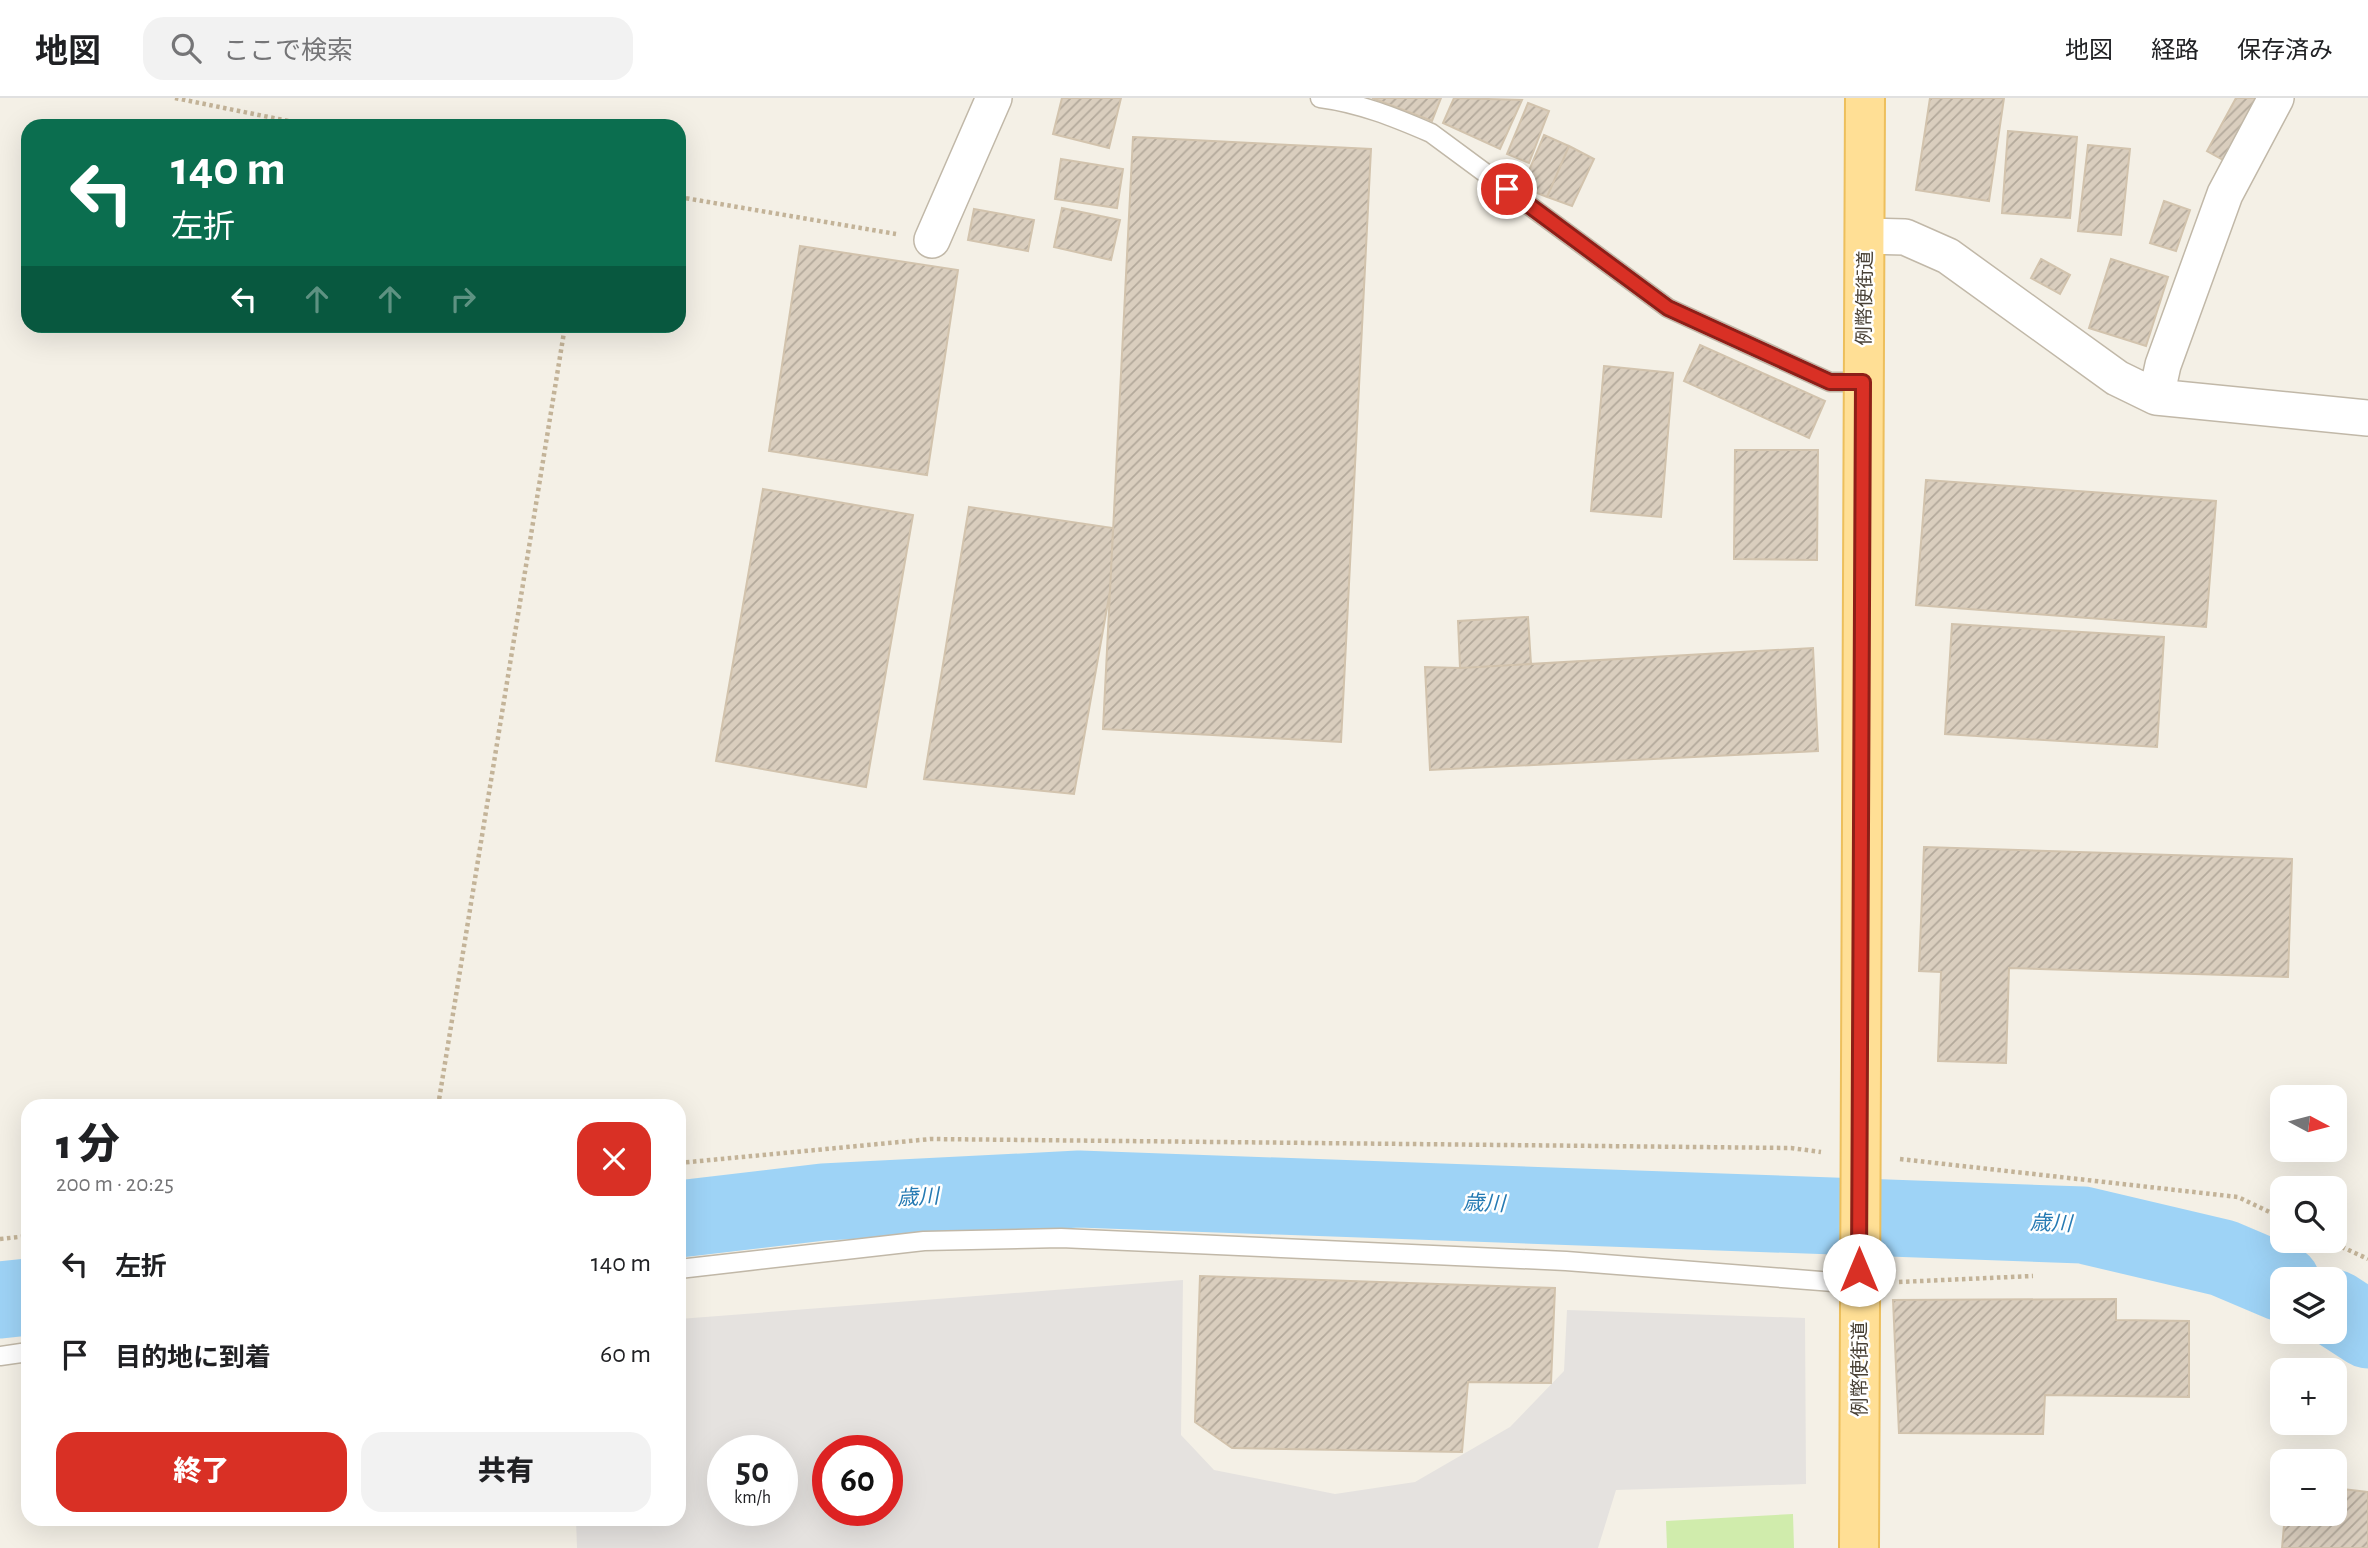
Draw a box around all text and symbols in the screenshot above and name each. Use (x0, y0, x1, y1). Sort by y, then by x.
search box (143, 17, 633, 80)
icon: search (167, 29, 205, 67)
text: 地図 (35, 36, 101, 69)
text: ここで検索 (223, 38, 353, 64)
text: 地図 (2065, 39, 2113, 63)
text: 経路 (2151, 39, 2199, 63)
text: 保存済み (2237, 39, 2333, 63)
text: 140 m (171, 145, 286, 194)
icon: left (56, 147, 147, 238)
pin (1477, 159, 1537, 219)
icon: arrive (1488, 170, 1526, 208)
text: 左折 (171, 211, 235, 243)
street label: 例幣使街道 (1853, 250, 1876, 346)
icon: left (225, 280, 263, 318)
icon: ahead (298, 280, 336, 318)
icon: ahead (371, 280, 409, 318)
icon: right (444, 280, 482, 318)
north arrow (2270, 1085, 2347, 1162)
map controls (2270, 1085, 2347, 1526)
button: close (577, 1122, 651, 1196)
text: 1 分 (56, 1124, 120, 1166)
text: 200 m · 20:25 (56, 1173, 174, 1196)
button: search (2270, 1176, 2347, 1253)
water label: 歳川 (896, 1185, 942, 1209)
water label: 歳川 (1463, 1191, 1507, 1215)
water label: 歳川 (2030, 1211, 2074, 1235)
position arrow (1822, 1233, 1896, 1307)
icon: left (56, 1245, 94, 1283)
text: 140 m (591, 1250, 651, 1276)
text: 左折 (115, 1254, 167, 1280)
button: layers (2270, 1267, 2347, 1344)
street label: 例幣使街道 (1849, 1321, 1870, 1417)
icon: arrive (56, 1336, 94, 1374)
text: 60 m (600, 1341, 651, 1367)
text: 目的地に到着 (115, 1345, 271, 1371)
button: + (2270, 1358, 2347, 1435)
button: 終了 (56, 1432, 347, 1512)
button: 共有 (361, 1432, 651, 1512)
speed limit sign: 60 (812, 1435, 903, 1526)
button: − (2270, 1449, 2347, 1526)
text: 50 (736, 1454, 769, 1489)
text: km/h (734, 1489, 771, 1507)

